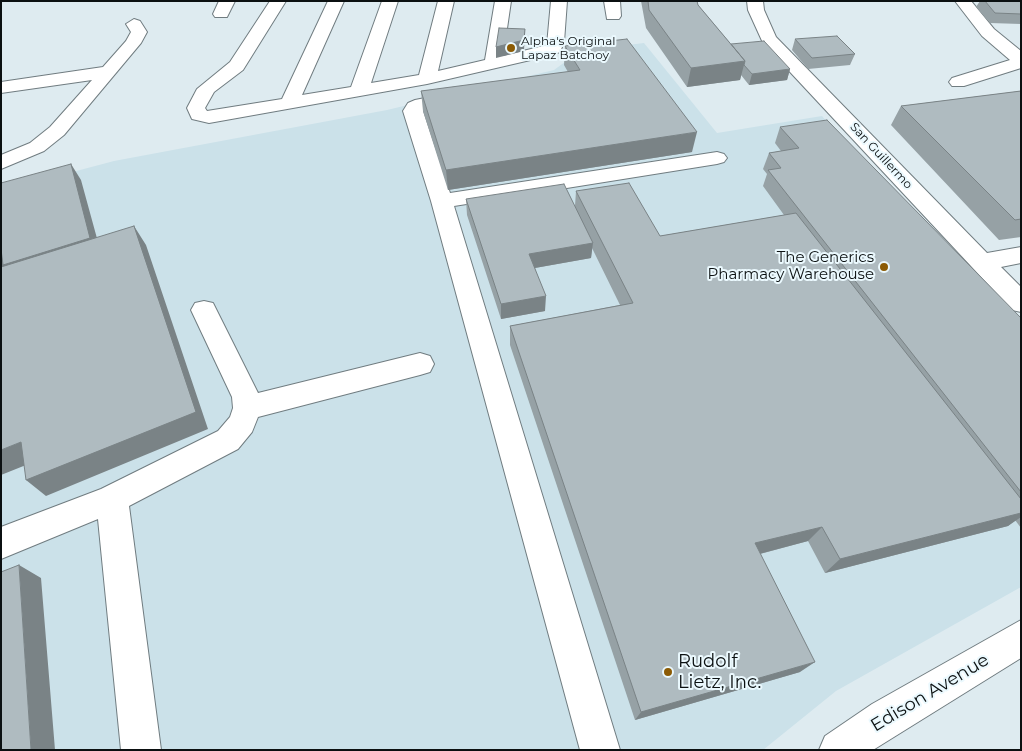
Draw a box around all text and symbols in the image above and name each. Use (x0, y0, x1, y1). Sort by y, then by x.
place label: Alpha's Original Lapaz Batchoy (521, 34, 615, 62)
marker: Alpha's Original Lapaz Batchoy (505, 42, 517, 54)
street label: San Guillermo (847, 120, 915, 192)
place label: The Generics Pharmacy Warehouse (708, 249, 874, 284)
marker: The Generics Pharmacy Warehouse (878, 261, 890, 273)
street label: Edison Avenue (867, 649, 993, 737)
place label: Rudolf Lietz, Inc. (678, 651, 761, 694)
marker: Rudolf Lietz, Inc. (662, 666, 674, 678)

